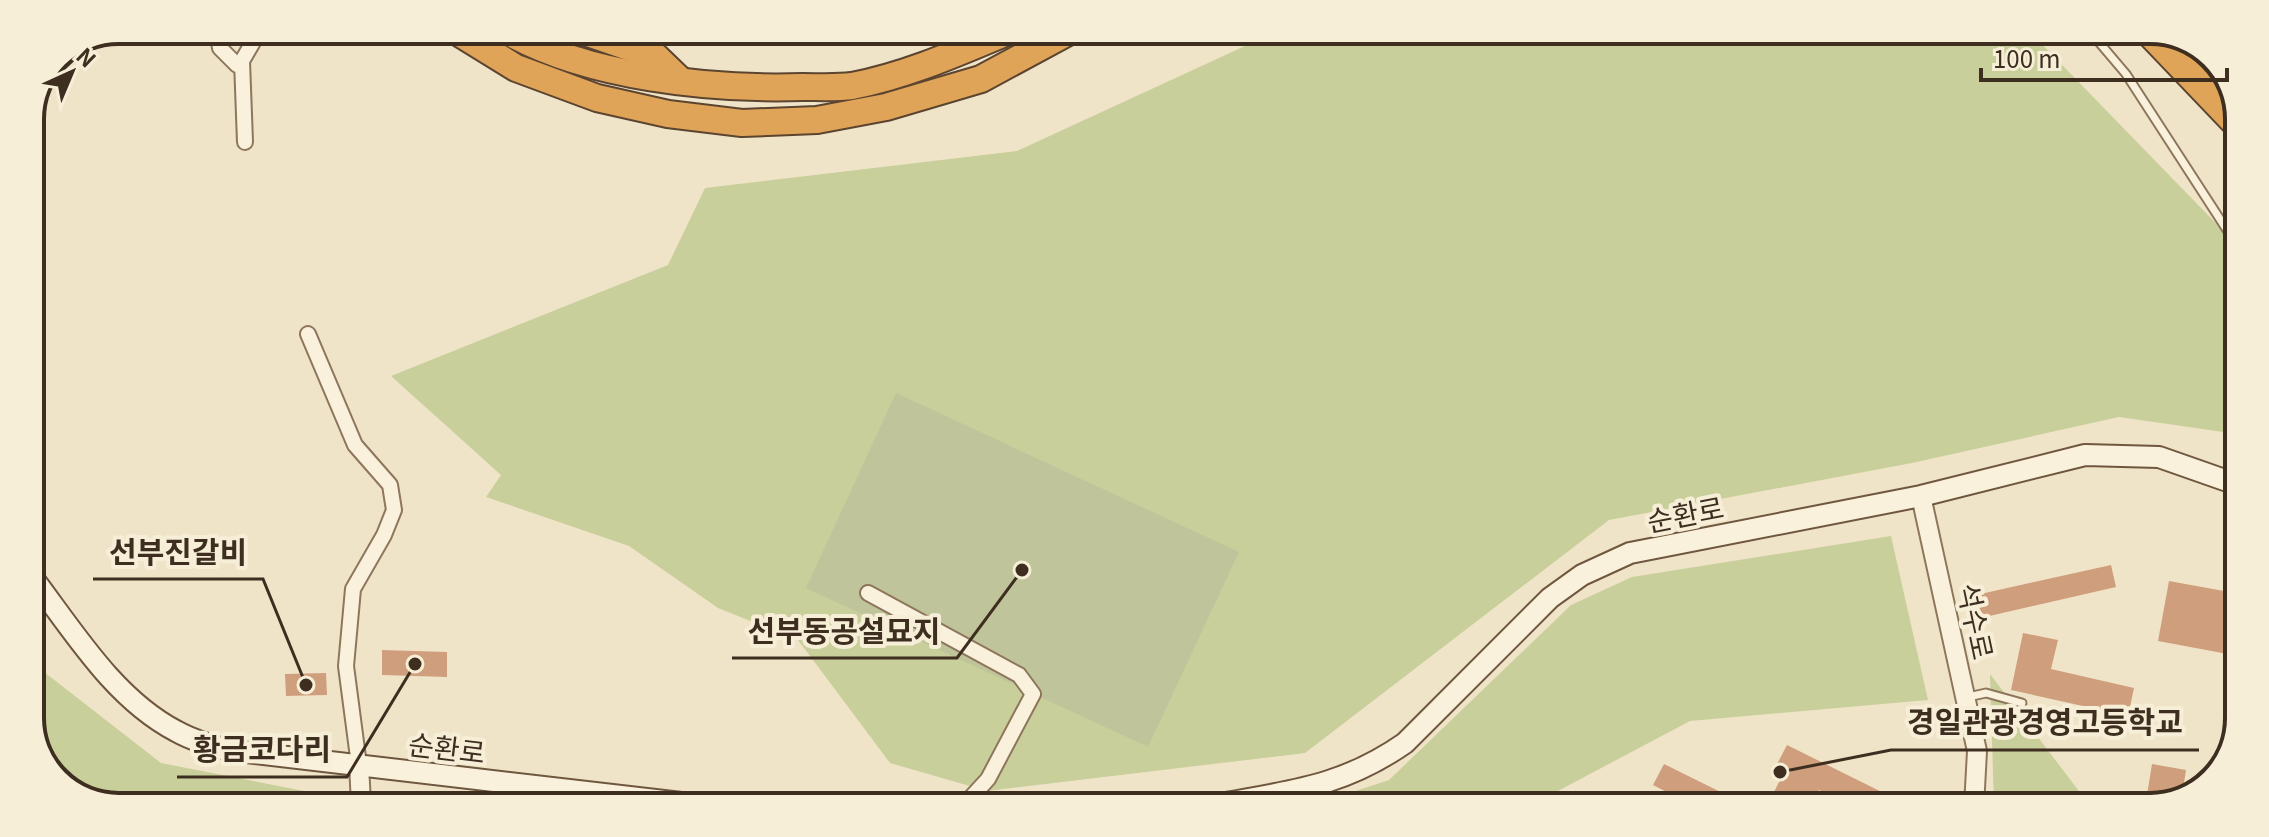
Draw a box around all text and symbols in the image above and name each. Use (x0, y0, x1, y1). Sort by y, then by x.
north arrow (32, 32, 112, 112)
scale bar (1981, 32, 2227, 82)
text: N (70, 39, 104, 73)
text: 100 m (1993, 40, 2061, 75)
street label: 순환로 (1643, 486, 1727, 540)
callout: 선부진갈비 (93, 525, 263, 579)
text: 선부진갈비 (109, 528, 247, 572)
street label: 석수로 (1949, 579, 2005, 663)
callout: 선부동공설묘지 (732, 604, 957, 658)
text: 선부동공설묘지 (747, 607, 941, 651)
callout: 경일관광경영고등학교 (1891, 696, 2199, 750)
text: 경일관광경영고등학교 (1907, 698, 2183, 742)
street label: 순환로 (406, 722, 488, 772)
callout: 황금코다리 (177, 723, 347, 777)
text: 황금코다리 (193, 725, 331, 769)

